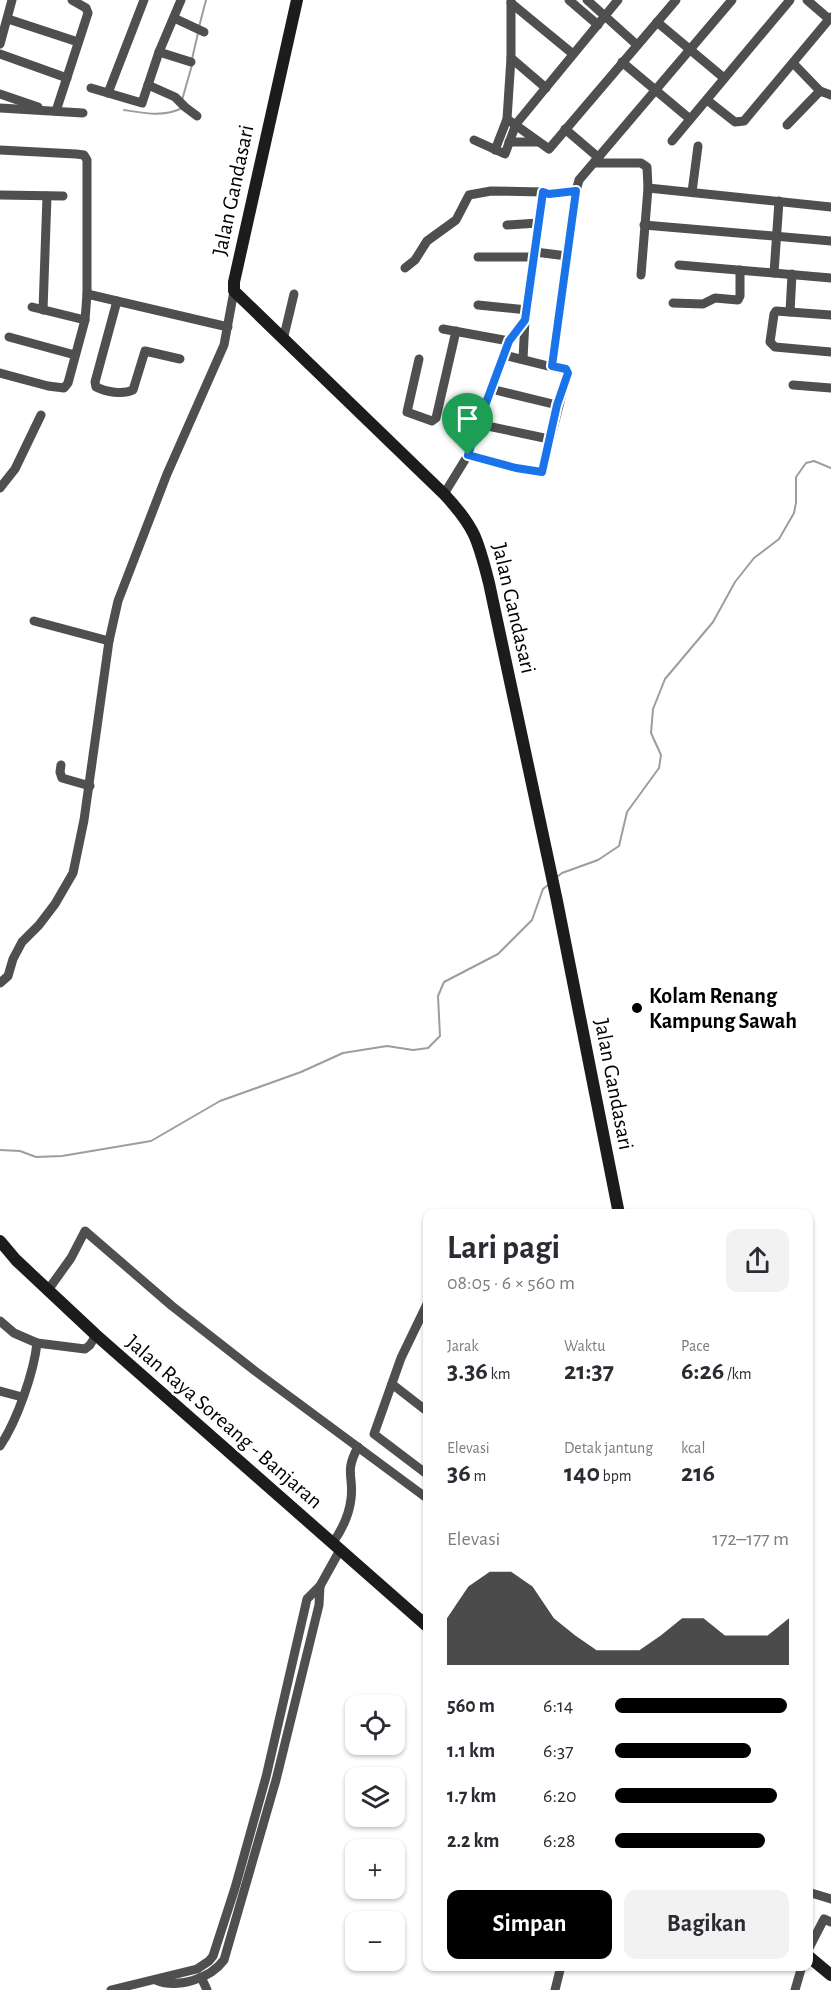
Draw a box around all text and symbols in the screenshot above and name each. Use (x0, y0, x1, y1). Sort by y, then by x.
street label: Jalan Gandasari (208, 123, 258, 258)
pin (442, 393, 493, 455)
icon: arrive (451, 402, 484, 435)
street label: Jalan Gandasari (488, 541, 540, 676)
place label: Kolam Renang Kampung Sawah (649, 985, 797, 1032)
marker: Kolam Renang Kampung Sawah (630, 1001, 644, 1015)
street label: Jalan Gandasari (591, 1017, 638, 1152)
button: share (726, 1229, 789, 1292)
text: Lari pagi (447, 1232, 560, 1265)
text: 08:05 · 6 × 560 m (447, 1273, 575, 1293)
street label: Jalan Raya Soreang - Banjaran (122, 1331, 327, 1513)
text: Jarak (447, 1338, 479, 1354)
text: Waktu (564, 1338, 605, 1354)
text: Pace (681, 1338, 710, 1354)
text: 3.36 (447, 1358, 488, 1384)
text: 21:37 (564, 1358, 614, 1384)
text: 6:26 (681, 1358, 724, 1384)
text: km (488, 1366, 511, 1382)
text: /km (724, 1366, 752, 1382)
text: Elevasi (447, 1440, 490, 1456)
text: Detak jantung (564, 1440, 653, 1456)
text: kcal (681, 1440, 705, 1456)
text: 36 (447, 1460, 471, 1486)
text: 140 (564, 1460, 600, 1486)
text: 216 (681, 1460, 715, 1486)
text: m (471, 1468, 486, 1484)
text: bpm (600, 1468, 632, 1484)
text: Elevasi (447, 1529, 500, 1549)
text: 172–177 m (712, 1529, 789, 1549)
map controls (345, 1695, 405, 1971)
button: locate (345, 1695, 405, 1755)
text: 560 m (447, 1696, 495, 1716)
text: 6:14 (543, 1696, 573, 1716)
text: 1.1 km (447, 1741, 495, 1761)
text: 6:37 (543, 1741, 574, 1761)
button: layers (345, 1767, 405, 1827)
text: 1.7 km (447, 1786, 496, 1806)
text: 6:20 (543, 1786, 577, 1806)
text: 2.2 km (447, 1831, 499, 1851)
text: 6:28 (543, 1831, 576, 1851)
button: + (345, 1839, 405, 1899)
button: Simpan (447, 1890, 612, 1959)
button: Bagikan (624, 1890, 789, 1959)
button: − (345, 1911, 405, 1971)

